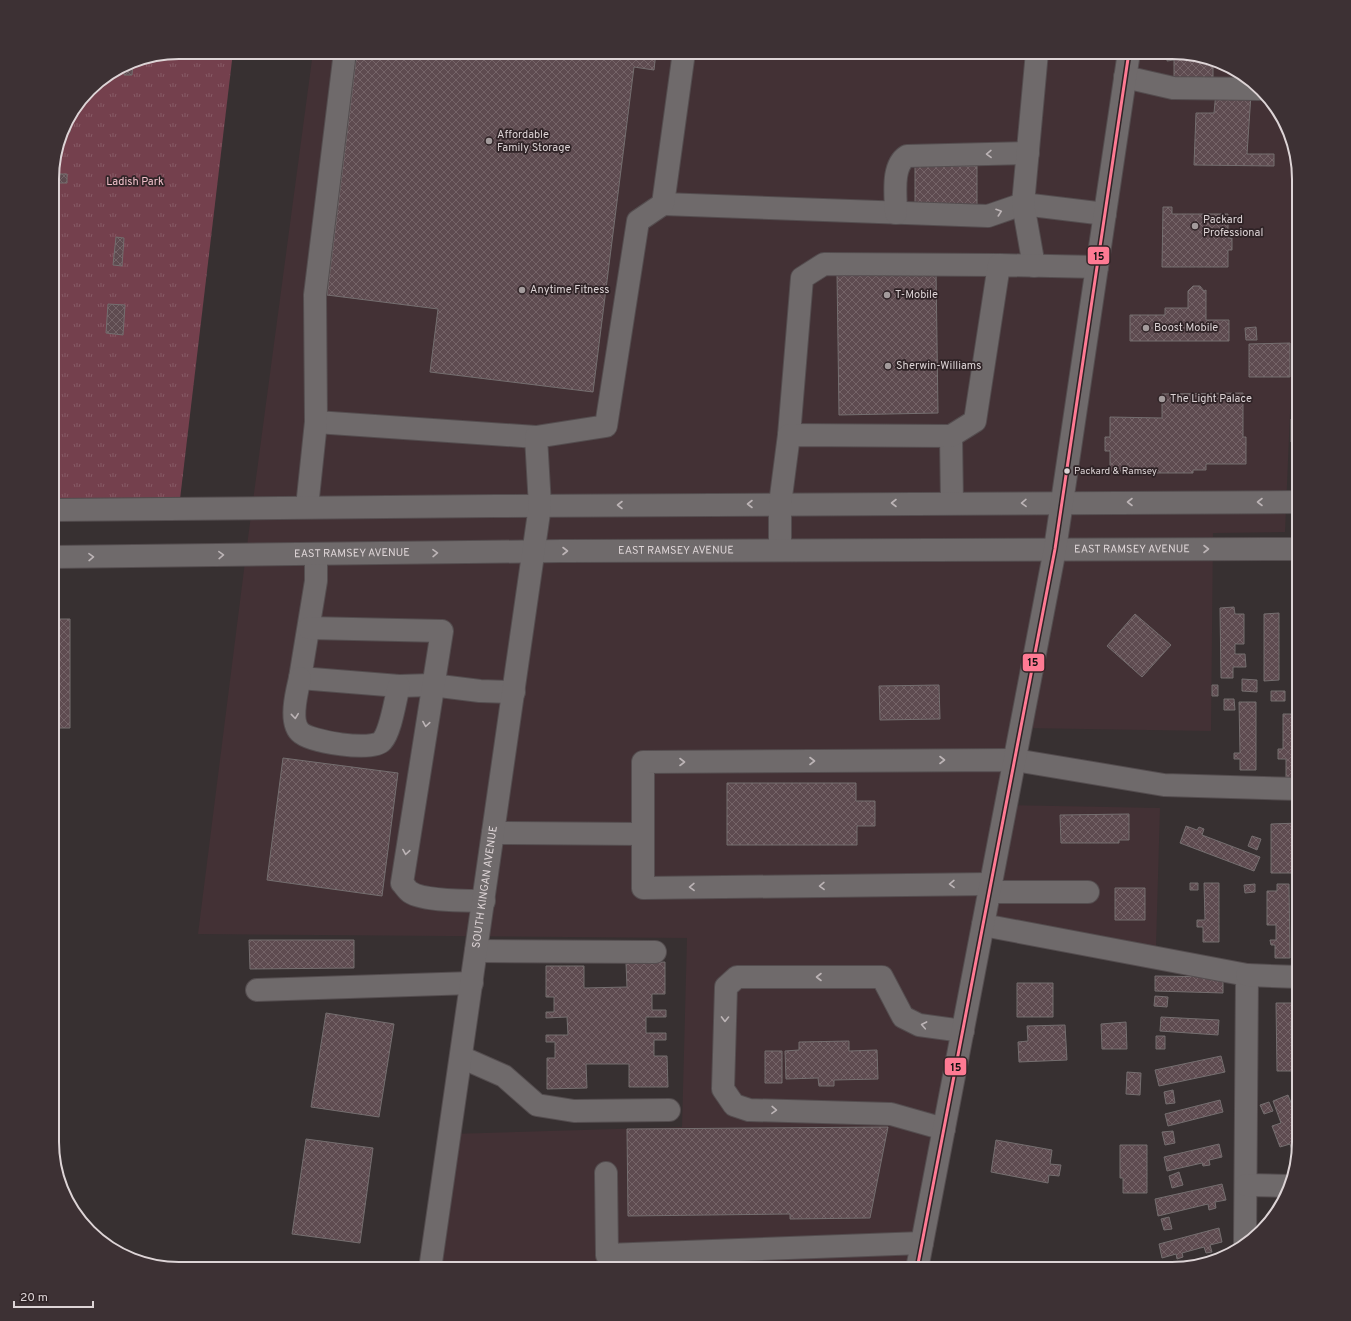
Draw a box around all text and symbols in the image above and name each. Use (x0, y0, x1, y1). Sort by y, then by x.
place label: Affordable Family Storage (497, 128, 570, 155)
marker: Affordable Family Storage (484, 136, 494, 146)
one-way arrow (986, 150, 992, 158)
park label: Ladish Park (106, 175, 164, 189)
one-way arrow (996, 209, 1003, 217)
place label: Packard Professional (1203, 213, 1263, 240)
marker: Packard Professional (1190, 221, 1200, 231)
line badge: 15 (1087, 246, 1110, 265)
text: 15 (1093, 250, 1105, 264)
place label: Anytime Fitness (530, 283, 609, 297)
marker: Anytime Fitness (517, 285, 527, 295)
place label: T-Mobile (895, 288, 938, 302)
marker: T-Mobile (882, 290, 892, 300)
place label: Boost Mobile (1154, 321, 1218, 335)
marker: Boost Mobile (1141, 323, 1151, 333)
place label: Sherwin-Williams (896, 359, 981, 373)
marker: Sherwin-Williams (883, 361, 893, 371)
place label: The Light Palace (1170, 392, 1252, 406)
marker: The Light Palace (1157, 394, 1167, 404)
place label: Packard & Ramsey (1074, 465, 1157, 478)
marker: Packard & Ramsey (1062, 466, 1072, 476)
one-way arrow (1021, 498, 1027, 507)
one-way arrow (1127, 498, 1133, 506)
one-way arrow (1257, 498, 1263, 506)
one-way arrow (891, 499, 897, 507)
one-way arrow (747, 500, 753, 508)
one-way arrow (617, 501, 623, 509)
street label: EAST RAMSEY AVENUE (1074, 542, 1190, 557)
street label: EAST RAMSEY AVENUE (618, 544, 734, 558)
one-way arrow (1203, 545, 1209, 553)
street label: EAST RAMSEY AVENUE (294, 546, 410, 561)
one-way arrow (562, 547, 568, 555)
one-way arrow (432, 548, 438, 557)
one-way arrow (218, 551, 224, 559)
one-way arrow (88, 553, 94, 561)
line badge: 15 (1022, 653, 1045, 672)
text: 15 (1027, 656, 1039, 670)
one-way arrow (290, 713, 299, 719)
one-way arrow (422, 721, 431, 727)
one-way arrow (939, 756, 945, 764)
one-way arrow (809, 757, 815, 765)
one-way arrow (679, 758, 685, 766)
street label: SOUTH KINGAN AVENUE (469, 825, 501, 949)
one-way arrow (402, 849, 411, 855)
one-way arrow (949, 880, 955, 888)
one-way arrow (819, 882, 825, 890)
one-way arrow (689, 883, 695, 891)
one-way arrow (816, 973, 822, 981)
one-way arrow (721, 1016, 729, 1022)
one-way arrow (921, 1022, 927, 1030)
line badge: 15 (944, 1057, 967, 1076)
text: 15 (950, 1061, 962, 1075)
one-way arrow (771, 1106, 777, 1115)
scale bar (14, 1283, 93, 1309)
text: 20 m (20, 1290, 48, 1306)

